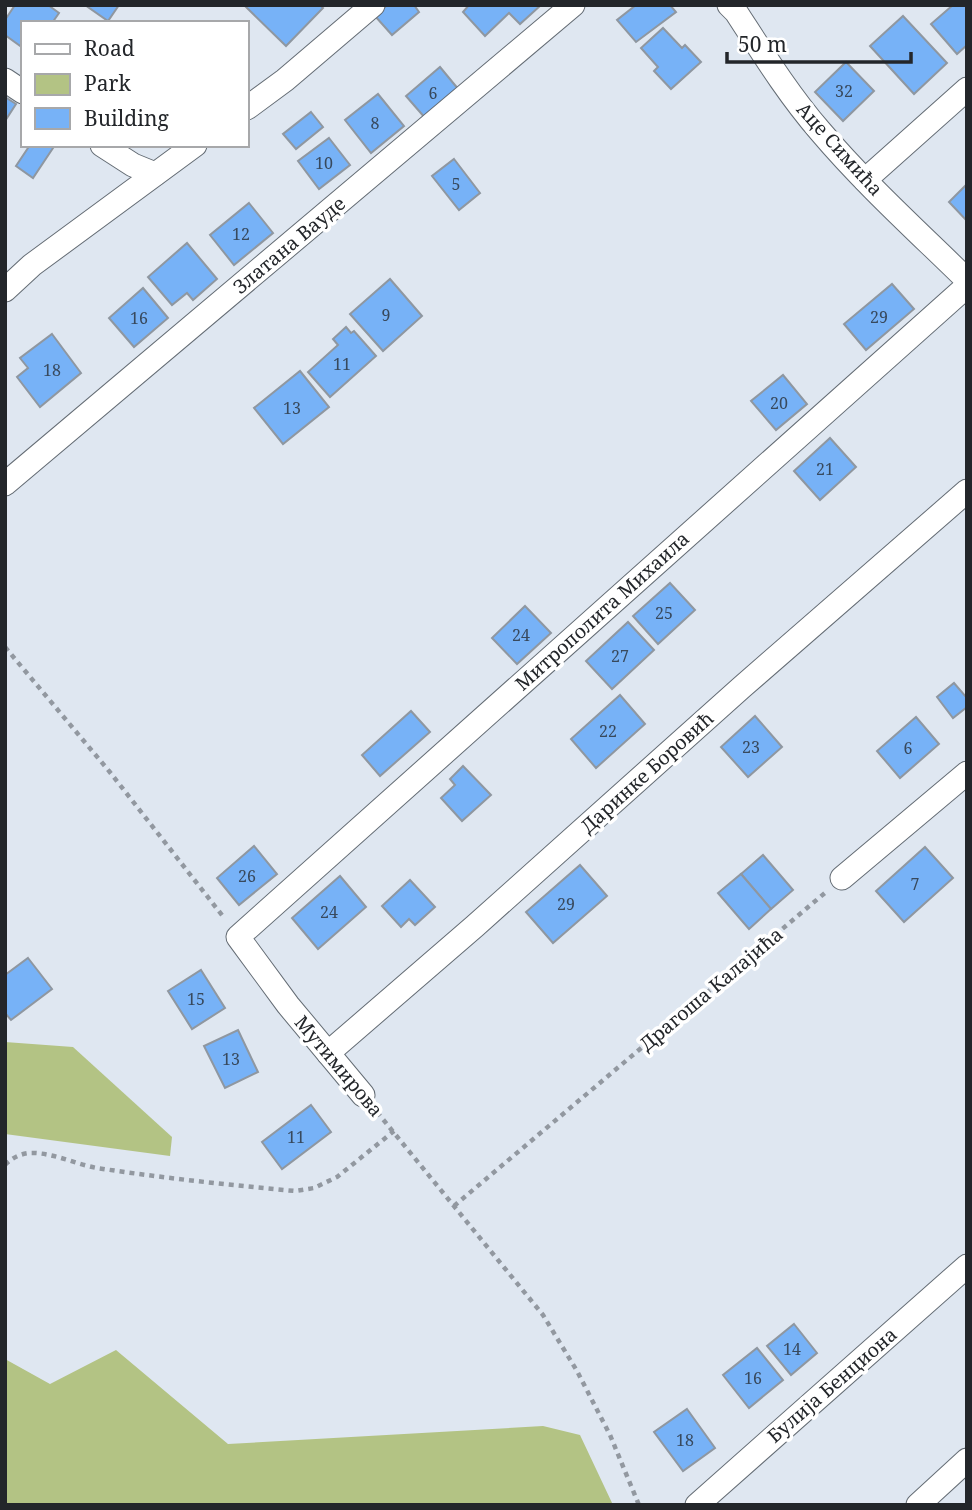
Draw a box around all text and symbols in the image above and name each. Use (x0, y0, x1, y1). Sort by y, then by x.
legend (21, 21, 248, 147)
scale bar (727, 21, 911, 65)
text: 50 m (738, 30, 787, 58)
text: Road (84, 34, 135, 62)
text: Park (84, 69, 131, 97)
house number: 32 (835, 80, 853, 102)
house number: 6 (429, 82, 438, 104)
street label: Аце Симића (791, 97, 889, 201)
text: Building (84, 104, 169, 132)
house number: 8 (371, 112, 380, 134)
house number: 10 (315, 152, 333, 174)
house number: 5 (452, 173, 460, 195)
street label: Златана Вауде (227, 190, 351, 300)
house number: 12 (232, 223, 250, 245)
house number: 9 (382, 304, 390, 326)
house number: 29 (870, 306, 888, 328)
house number: 16 (130, 307, 148, 329)
house number: 11 (333, 353, 351, 375)
house number: 18 (43, 359, 61, 381)
house number: 20 (770, 392, 788, 414)
house number: 13 (283, 397, 301, 419)
house number: 21 (816, 458, 834, 480)
street label: Митрополита Михаила (509, 526, 695, 696)
house number: 25 (655, 602, 673, 624)
house number: 24 (512, 624, 530, 646)
house number: 27 (611, 645, 629, 667)
street label: Даринке Боровић (575, 705, 719, 839)
house number: 22 (599, 720, 617, 742)
house number: 23 (742, 736, 760, 758)
house number: 6 (904, 737, 913, 759)
house number: 26 (238, 865, 256, 887)
house number: 7 (911, 873, 920, 895)
house number: 29 (557, 893, 575, 915)
house number: 24 (320, 901, 338, 923)
street label: Драгоша Калајића (634, 921, 788, 1057)
house number: 15 (187, 988, 205, 1010)
street label: Мутимирова (289, 1010, 389, 1122)
house number: 13 (222, 1048, 240, 1070)
house number: 11 (287, 1126, 305, 1148)
street label: Булија Бенциона (762, 1321, 902, 1449)
house number: 14 (783, 1338, 801, 1360)
house number: 16 (744, 1367, 762, 1389)
house number: 18 (676, 1429, 694, 1451)

